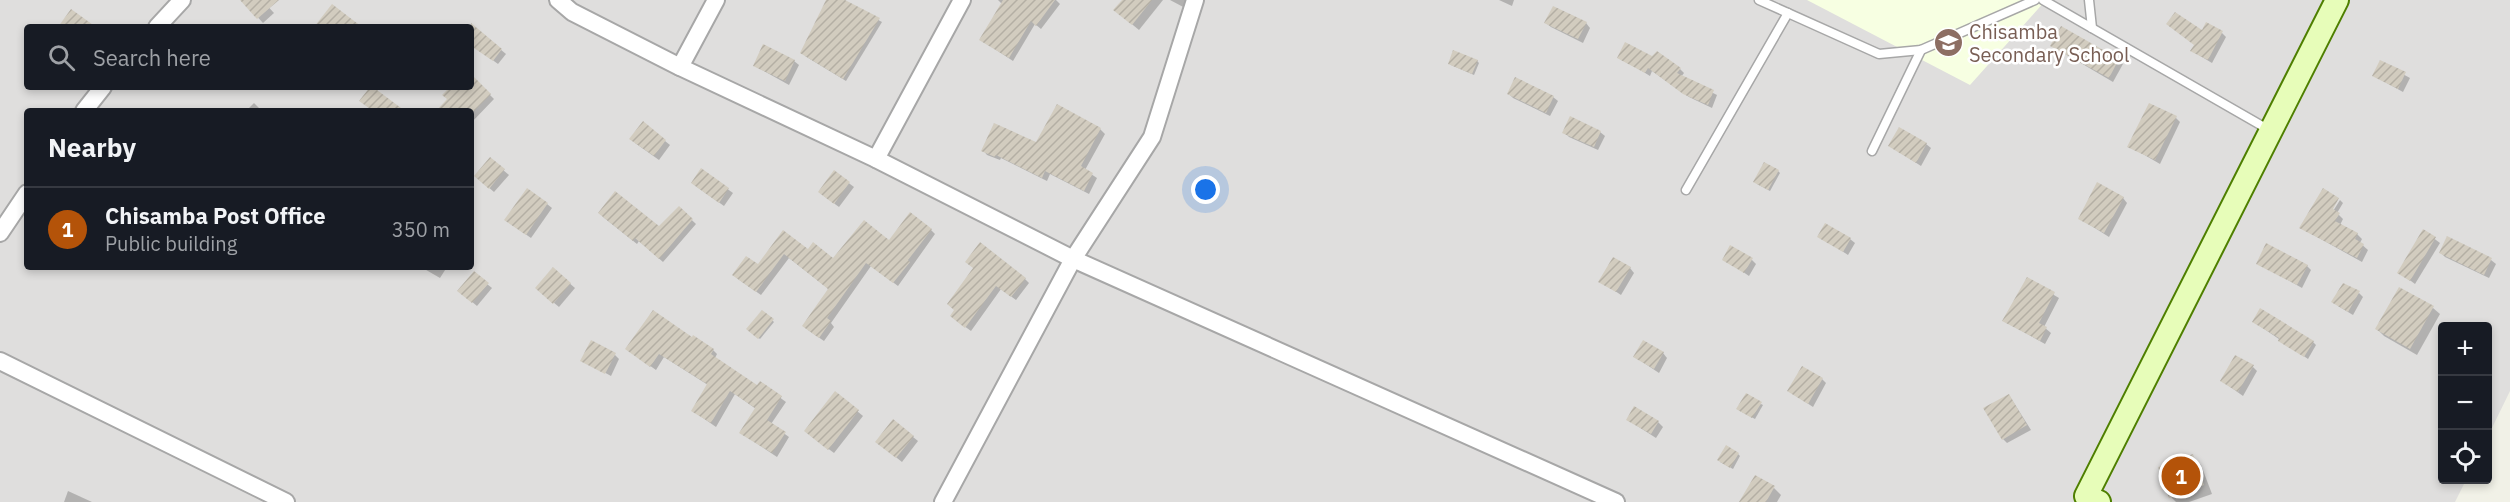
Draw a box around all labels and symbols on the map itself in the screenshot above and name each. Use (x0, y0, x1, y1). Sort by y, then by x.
place label: Chisamba Secondary School (1969, 18, 2130, 68)
school or university icon: Chisamba Secondary School (1932, 26, 1964, 58)
your location (1191, 175, 1220, 204)
pin: 1 (2162, 454, 2200, 498)

